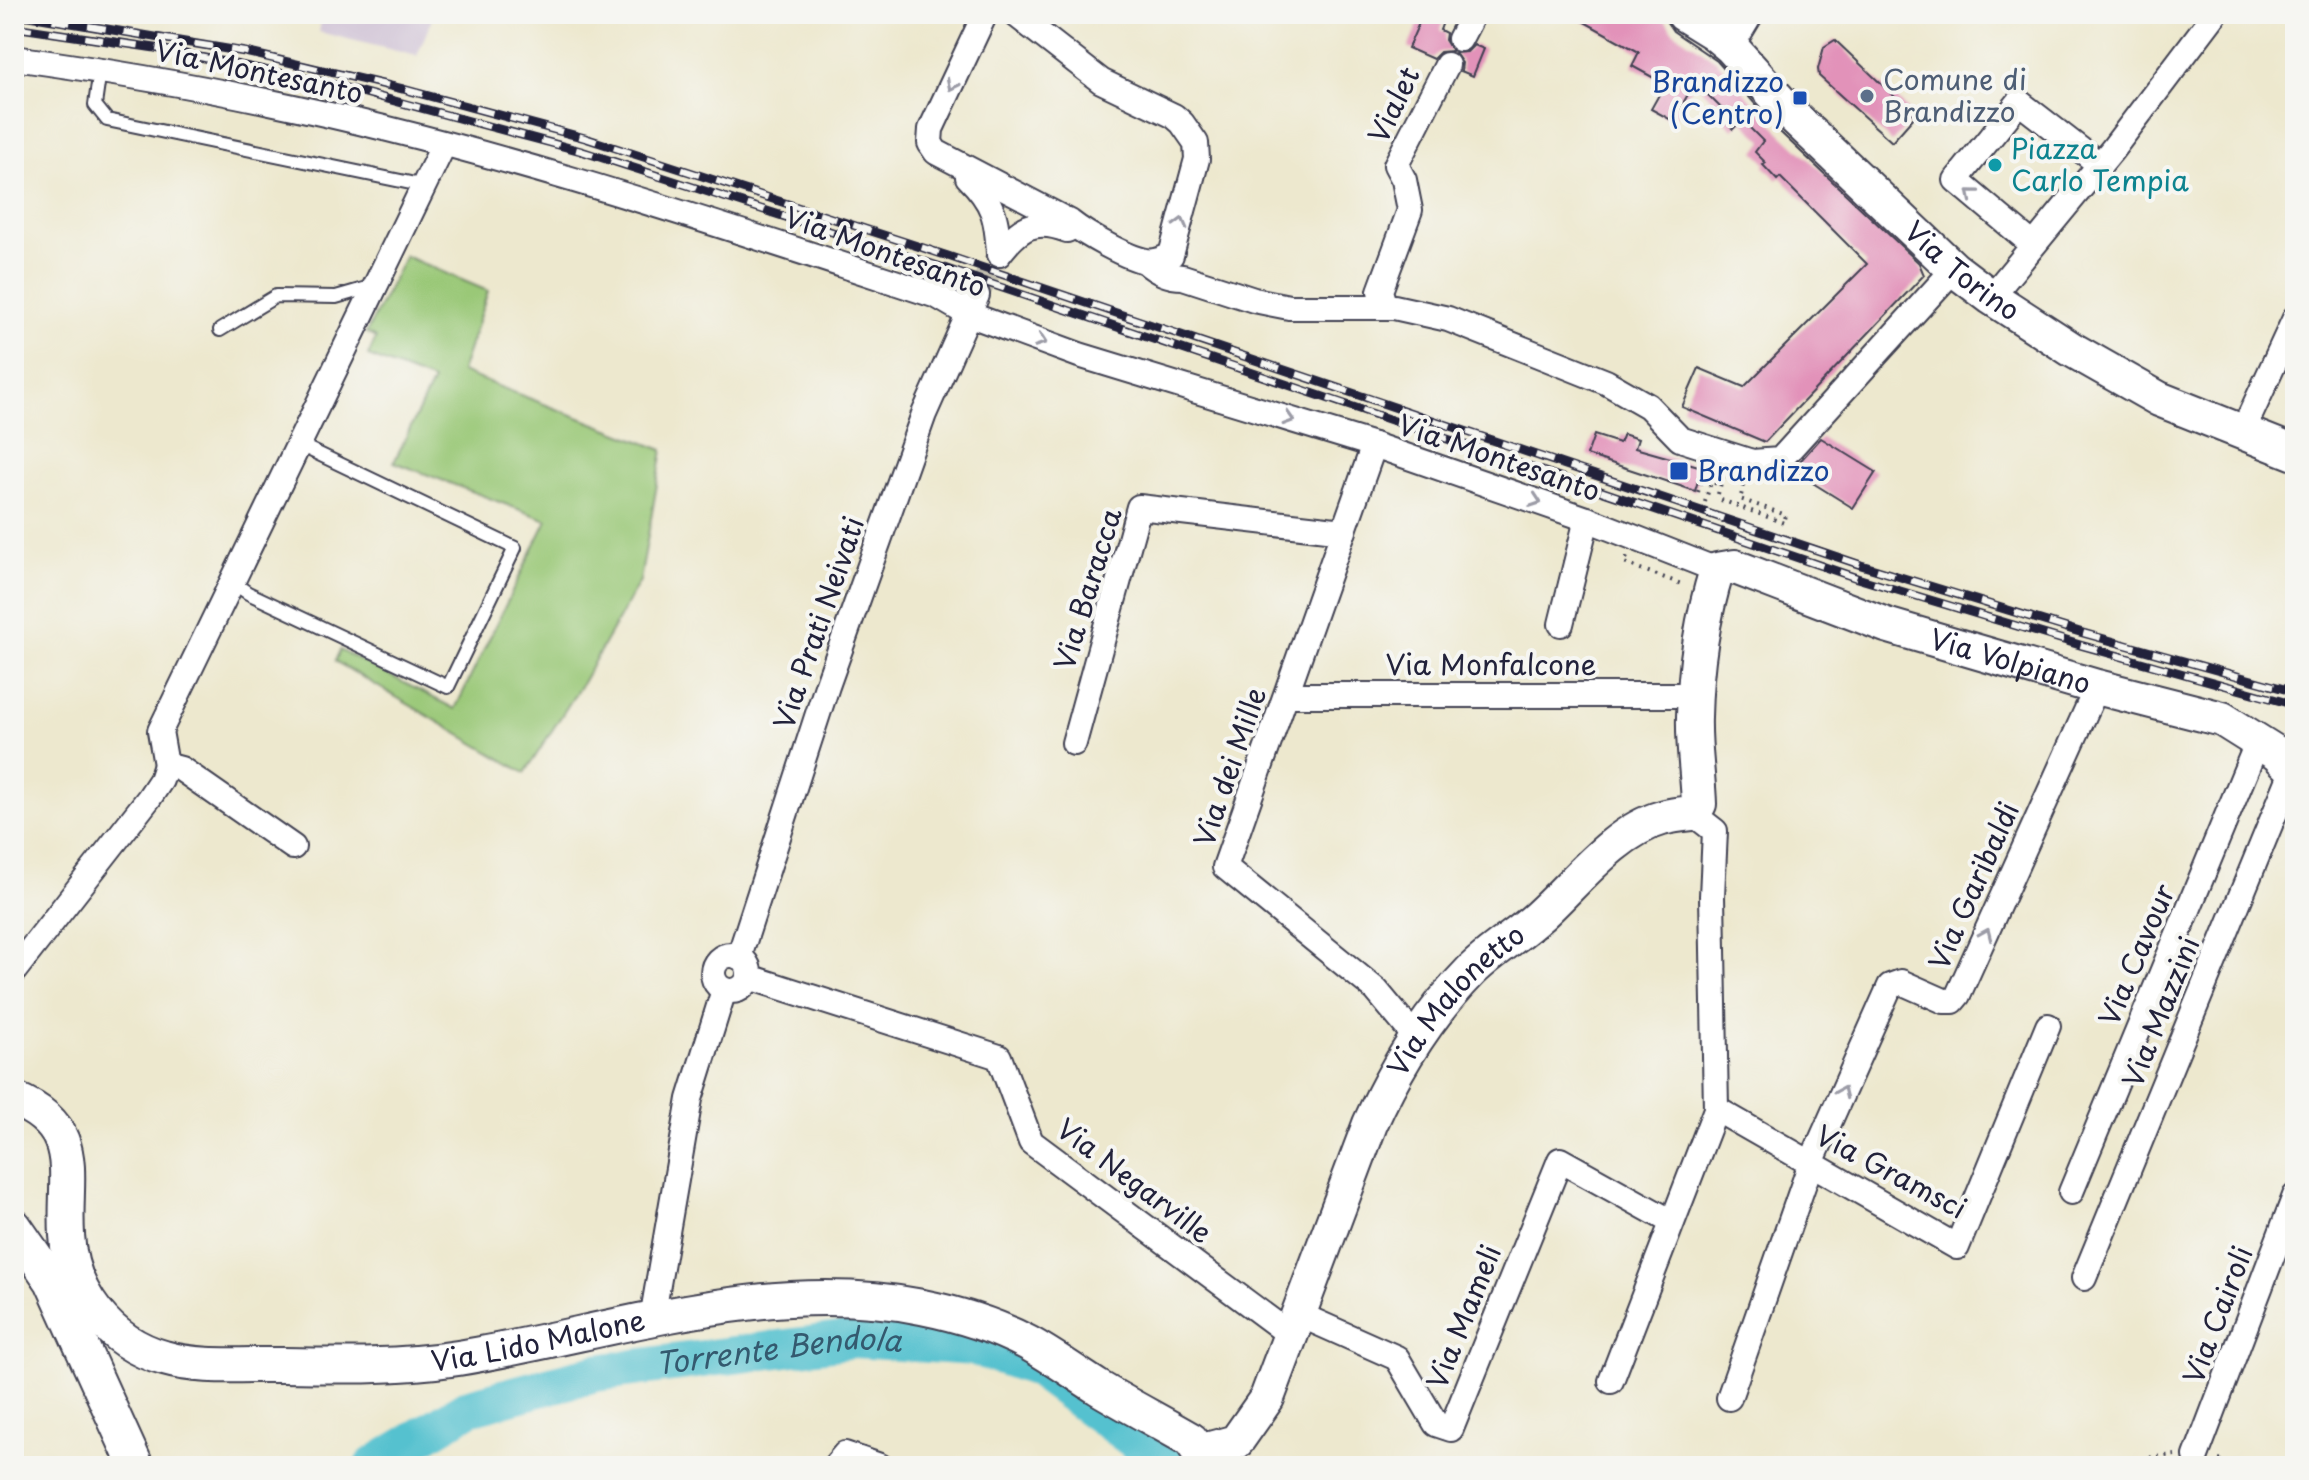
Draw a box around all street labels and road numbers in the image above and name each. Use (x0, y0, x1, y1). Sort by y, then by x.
street label: Via Montesanto (151, 28, 367, 114)
street label: Vialet (1356, 59, 1430, 150)
street label: Via Montesanto (779, 194, 992, 307)
street label: Via Torino (1895, 210, 2029, 330)
street label: Via Montesanto (1393, 402, 1606, 511)
street label: Via Baracca (1042, 501, 1132, 675)
street label: Via Prati Neivati (761, 510, 874, 735)
street label: Via Volpiano (1925, 616, 2096, 704)
street label: Via Monfalcone (1386, 642, 1596, 685)
street label: Via dei Mille (1181, 681, 1276, 852)
street label: Via Garibaldi (1916, 794, 2029, 976)
street label: Via Cavour (2086, 877, 2185, 1032)
street label: Via Malonetto (1375, 913, 1533, 1084)
street label: Via Mazzini (2110, 929, 2209, 1093)
street label: Via Negarville (1048, 1107, 1222, 1253)
street label: Via Gramsci (1808, 1113, 1975, 1229)
street label: Via Mameli (1414, 1238, 1511, 1395)
street label: Via Cairoli (2171, 1239, 2263, 1390)
street label: Via Lido Malone (428, 1297, 649, 1381)

